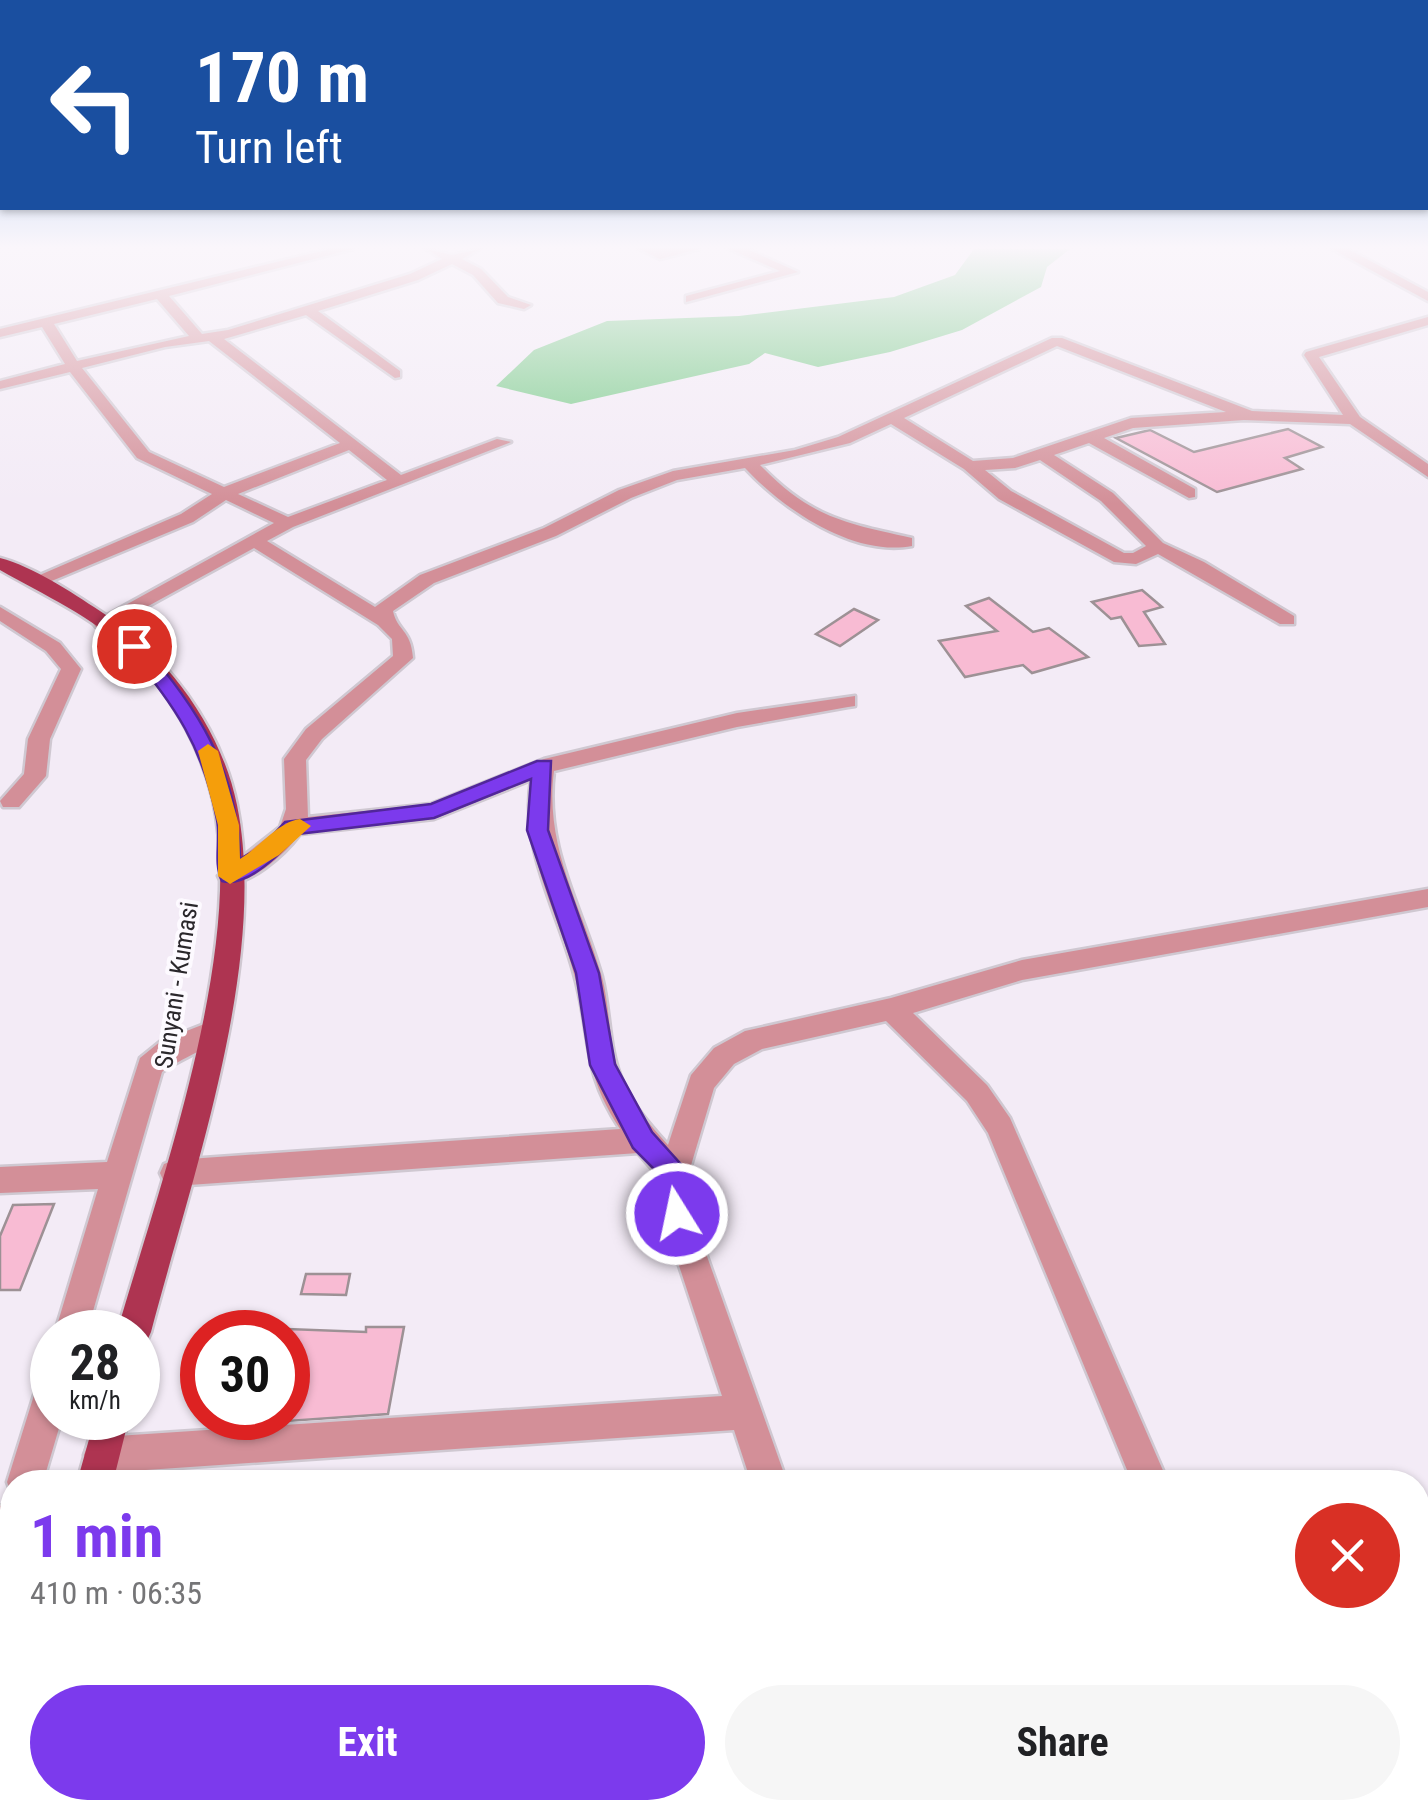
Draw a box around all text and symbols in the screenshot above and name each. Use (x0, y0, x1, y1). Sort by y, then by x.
text: 170 m (195, 37, 369, 119)
icon: left (30, 40, 160, 170)
text: Turn left (195, 121, 343, 174)
pin (92, 604, 177, 689)
icon: arrive (107, 619, 162, 674)
street label: Sunyani - Kumasi (149, 900, 204, 1070)
position arrow (625, 1162, 729, 1266)
speed limit sign: 30 (180, 1310, 310, 1440)
text: 28 (70, 1334, 120, 1392)
text: km/h (69, 1386, 121, 1415)
text: 1 min (30, 1501, 163, 1572)
button: close (1295, 1503, 1400, 1608)
text: 410 m · 06:35 (30, 1574, 202, 1612)
button: Exit (30, 1685, 705, 1800)
button: Share (725, 1685, 1400, 1800)

